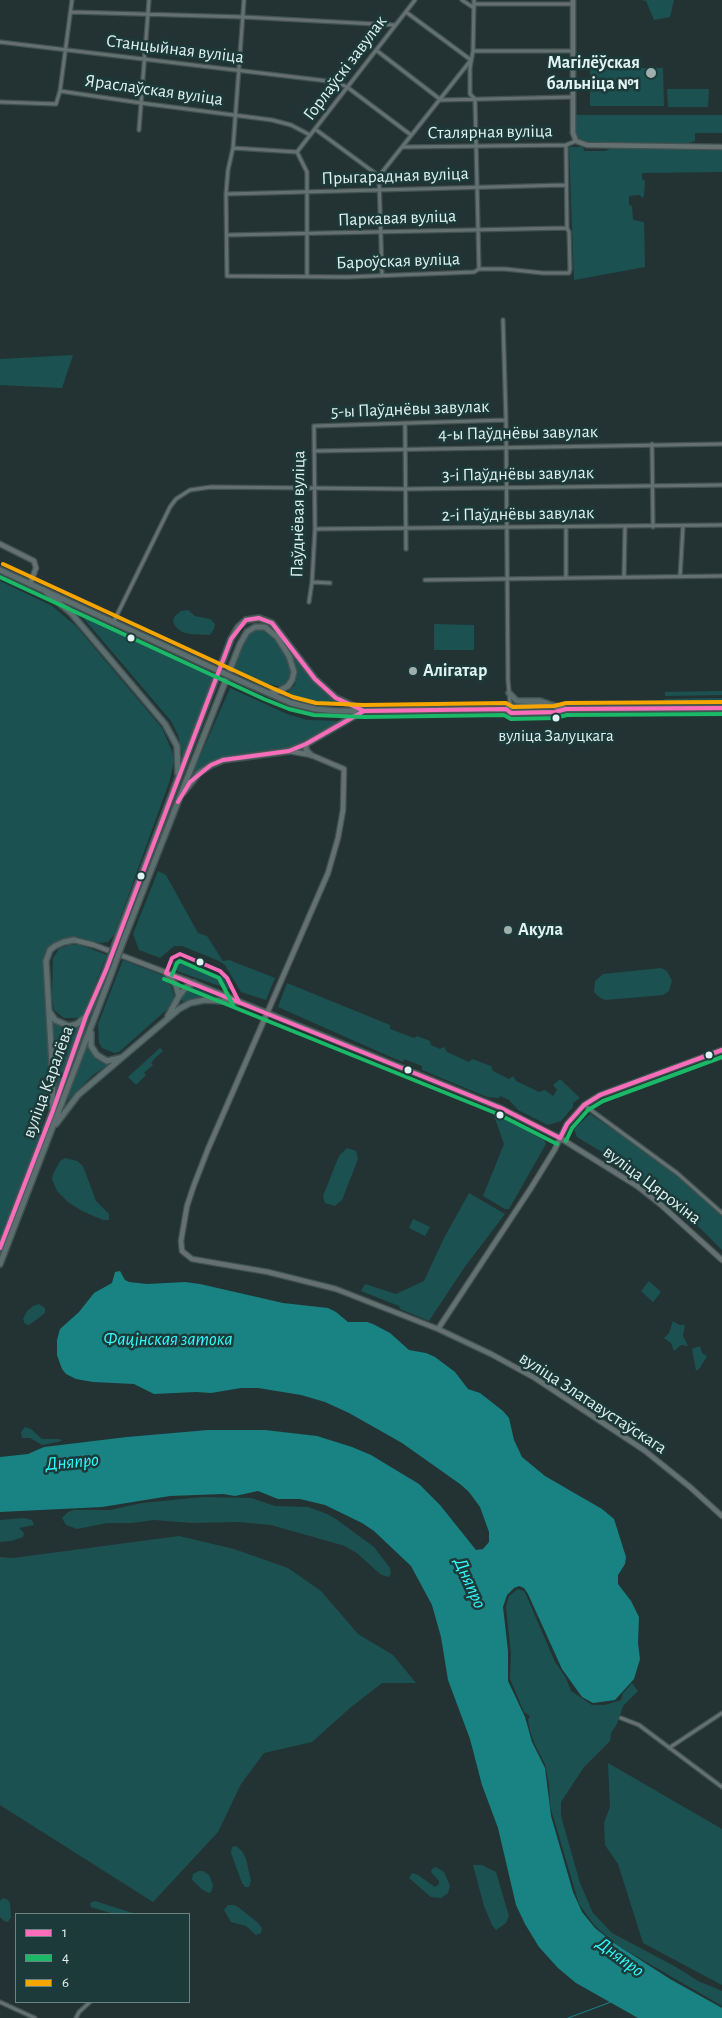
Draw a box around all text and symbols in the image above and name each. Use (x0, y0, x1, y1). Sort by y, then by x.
street label: Горлаўскі завулак (299, 11, 391, 125)
street label: Станцыйная вуліца (105, 30, 245, 68)
place label: Магілёўская бальніца №1 (547, 52, 640, 94)
marker: Магілёўская бальніца №1 (644, 66, 658, 80)
street label: Яраслаўская вуліца (84, 70, 224, 110)
street label: Сталярная вуліца (427, 120, 553, 144)
street label: Прыгарадная вуліца (321, 163, 469, 189)
street label: Паркавая вуліца (337, 205, 457, 231)
street label: Бароўская вуліца (336, 248, 460, 274)
street label: 5-ы Паўднёвы завулак (330, 395, 490, 423)
street label: 4-ы Паўднёвы завулак (438, 421, 598, 445)
street label: Паўднёвая вуліца (286, 450, 310, 578)
street label: 3-і Паўднёвы завулак (442, 462, 594, 486)
street label: 2-і Паўднёвы завулак (442, 502, 594, 526)
unlabelled marker (126, 633, 136, 643)
place label: Алігатар (423, 660, 487, 682)
marker: Алігатар (407, 665, 419, 677)
marker: вуліца Залуцкага (551, 713, 561, 723)
place label: вуліца Залуцкага (498, 726, 614, 746)
unlabelled marker (136, 871, 146, 881)
place label: Акула (518, 919, 563, 941)
marker: Акула (502, 924, 514, 936)
unlabelled marker (195, 957, 205, 967)
street label: вуліца Каралёва (18, 1023, 78, 1141)
unlabelled marker (704, 1050, 714, 1060)
unlabelled marker (403, 1065, 413, 1075)
unlabelled marker (495, 1110, 505, 1120)
street label: вуліца Цярохіна (599, 1141, 705, 1229)
water label: Фацінская затока (103, 1328, 233, 1350)
street label: вуліца Златавустаўскага (515, 1347, 671, 1459)
water label: Дняпро (44, 1448, 100, 1476)
water label: Дняпро (449, 1554, 491, 1612)
legend (15, 1913, 190, 2003)
text: 1 (62, 1925, 67, 1940)
water label: Дняпро (592, 1932, 648, 1982)
text: 4 (62, 1950, 69, 1965)
text: 6 (62, 1975, 69, 1990)

